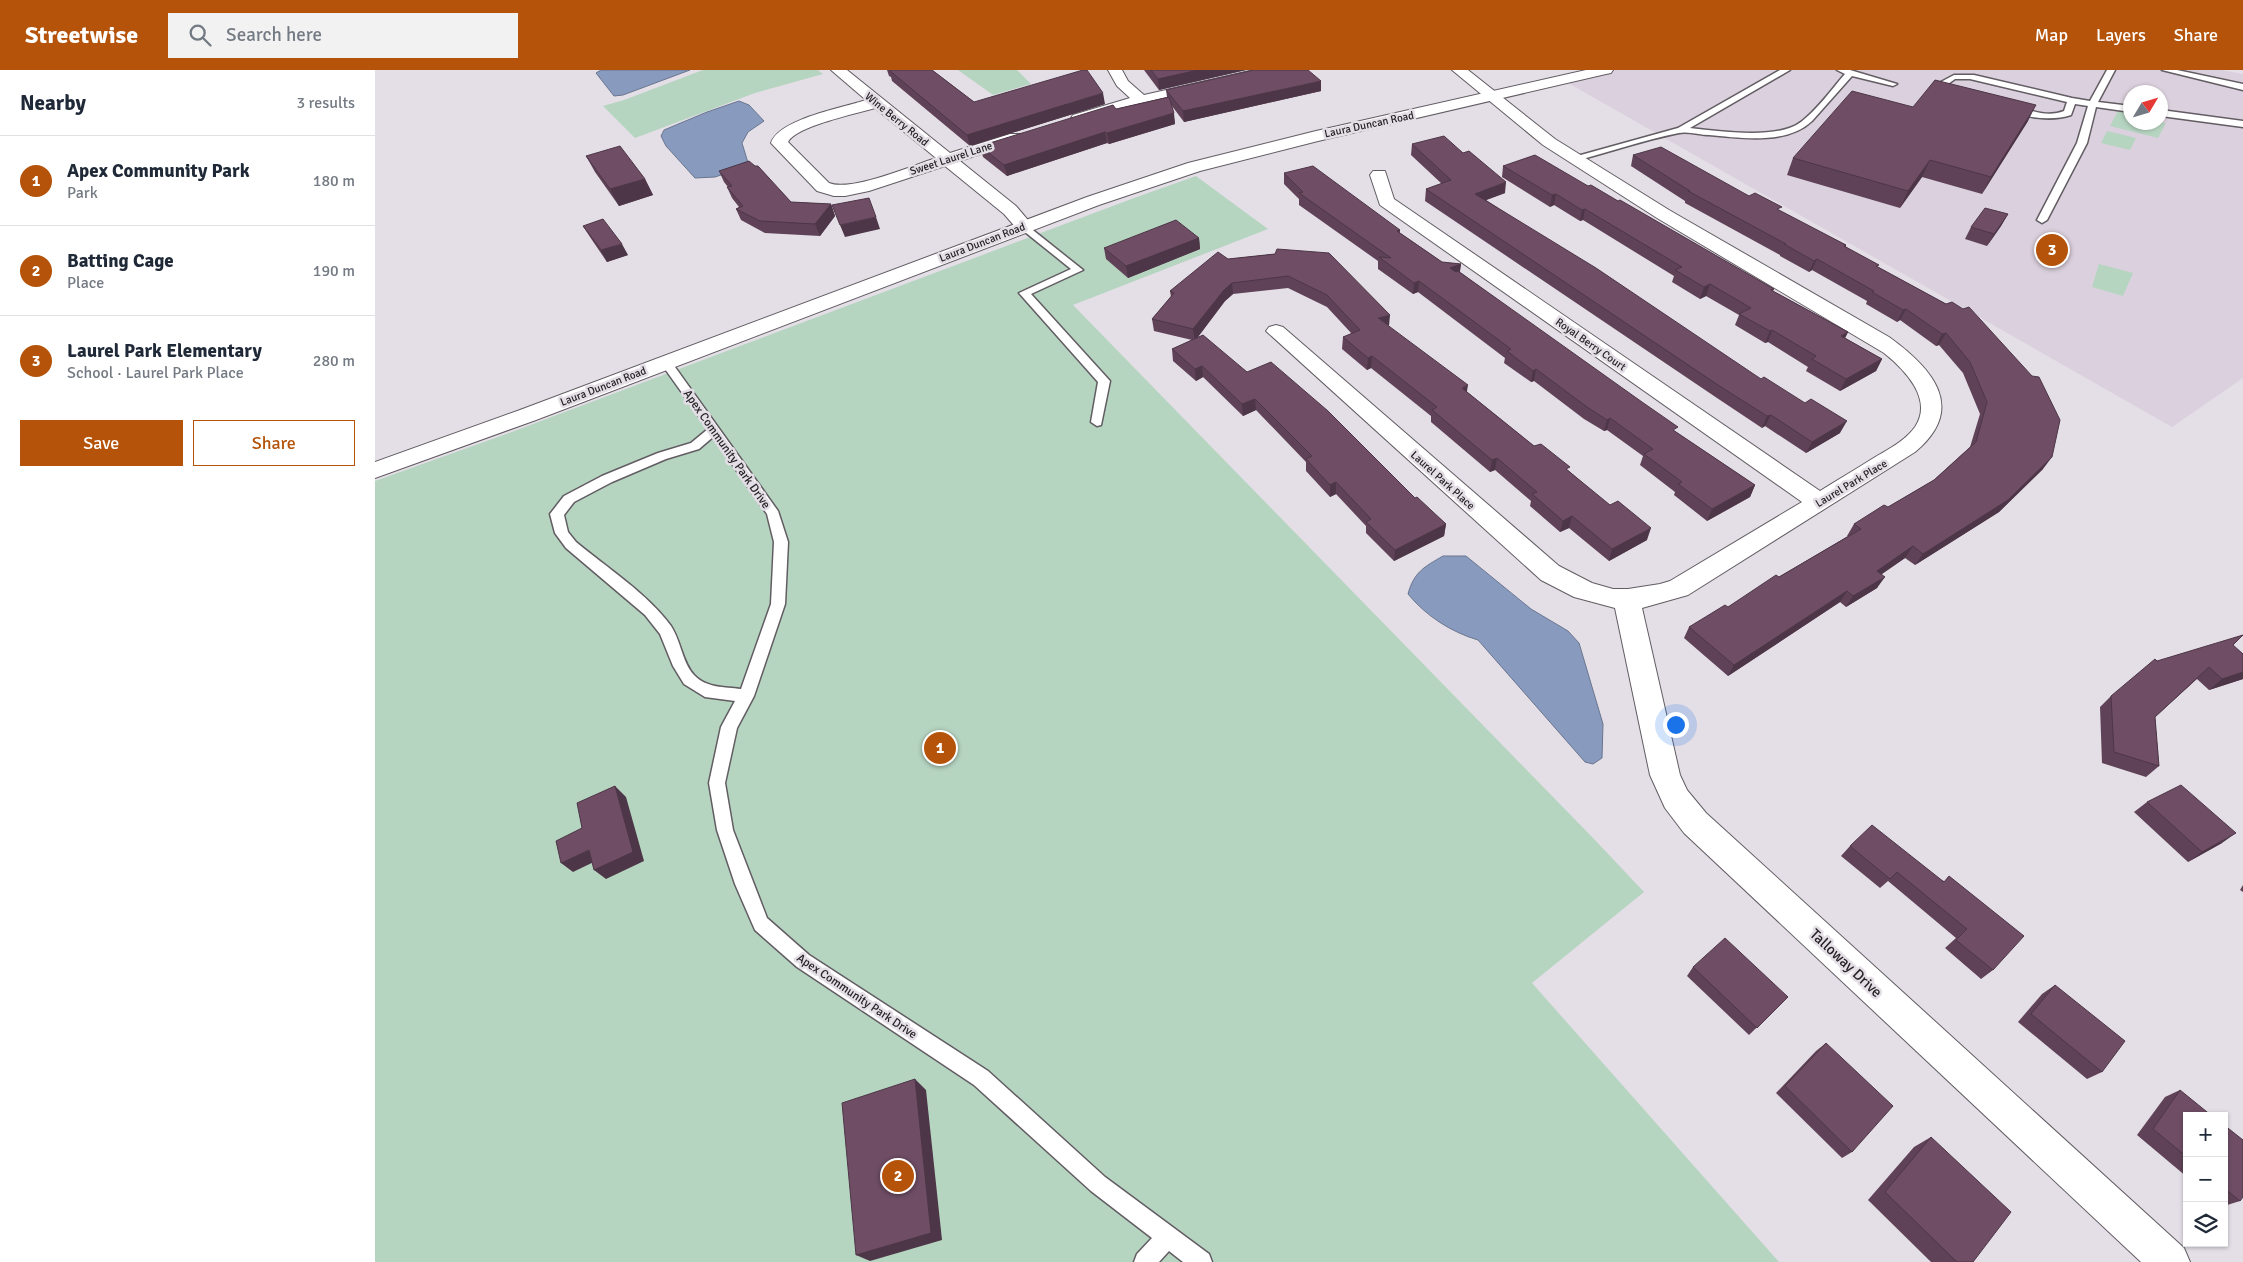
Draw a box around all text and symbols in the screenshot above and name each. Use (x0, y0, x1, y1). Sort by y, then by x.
search box (168, 13, 518, 58)
text: Streetwise (25, 20, 138, 50)
icon: search (186, 21, 214, 49)
text: Search here (226, 23, 322, 47)
text: Map (2035, 24, 2068, 46)
text: Layers (2096, 24, 2146, 46)
text: Share (2174, 24, 2218, 46)
north arrow (2123, 85, 2168, 130)
text: Nearby (20, 90, 86, 116)
street label: Wine Berry Road (862, 90, 931, 149)
text: 3 results (296, 93, 355, 113)
street label: Laura Duncan Road (1323, 109, 1415, 140)
street label: Sweet Laurel Lane (908, 139, 994, 178)
text: Apex Community Park (67, 159, 250, 183)
text: 1 (32, 171, 40, 191)
text: 180 m (313, 171, 355, 191)
text: Park (67, 183, 98, 203)
street label: Laura Duncan Road (937, 220, 1027, 265)
pin: 3 (2036, 231, 2068, 269)
text: Batting Cage (67, 249, 174, 273)
text: 2 (32, 261, 40, 281)
text: 190 m (313, 261, 355, 281)
text: Place (67, 273, 104, 293)
street label: Royal Berry Court (1553, 315, 1628, 374)
text: Laurel Park Elementary (67, 339, 262, 363)
text: 3 (32, 351, 40, 371)
text: 280 m (313, 351, 355, 371)
text: School · Laurel Park Place (67, 363, 244, 383)
street label: Laura Duncan Road (558, 364, 648, 409)
street label: Apex Community Park Drive (680, 387, 773, 512)
button: Save (20, 420, 183, 466)
button: Share (193, 420, 355, 466)
street label: Laurel Park Place (1408, 448, 1477, 512)
street label: Laurel Park Place (1813, 457, 1890, 510)
your location (1663, 712, 1689, 738)
pin: 1 (924, 729, 956, 767)
street label: Talloway Drive (1806, 925, 1886, 1001)
street label: Apex Community Park Drive (794, 951, 920, 1042)
map controls (2183, 1112, 2228, 1247)
button: + (2183, 1112, 2228, 1157)
pin: 2 (882, 1157, 914, 1195)
button: − (2183, 1157, 2228, 1202)
button: layers (2183, 1202, 2228, 1247)

